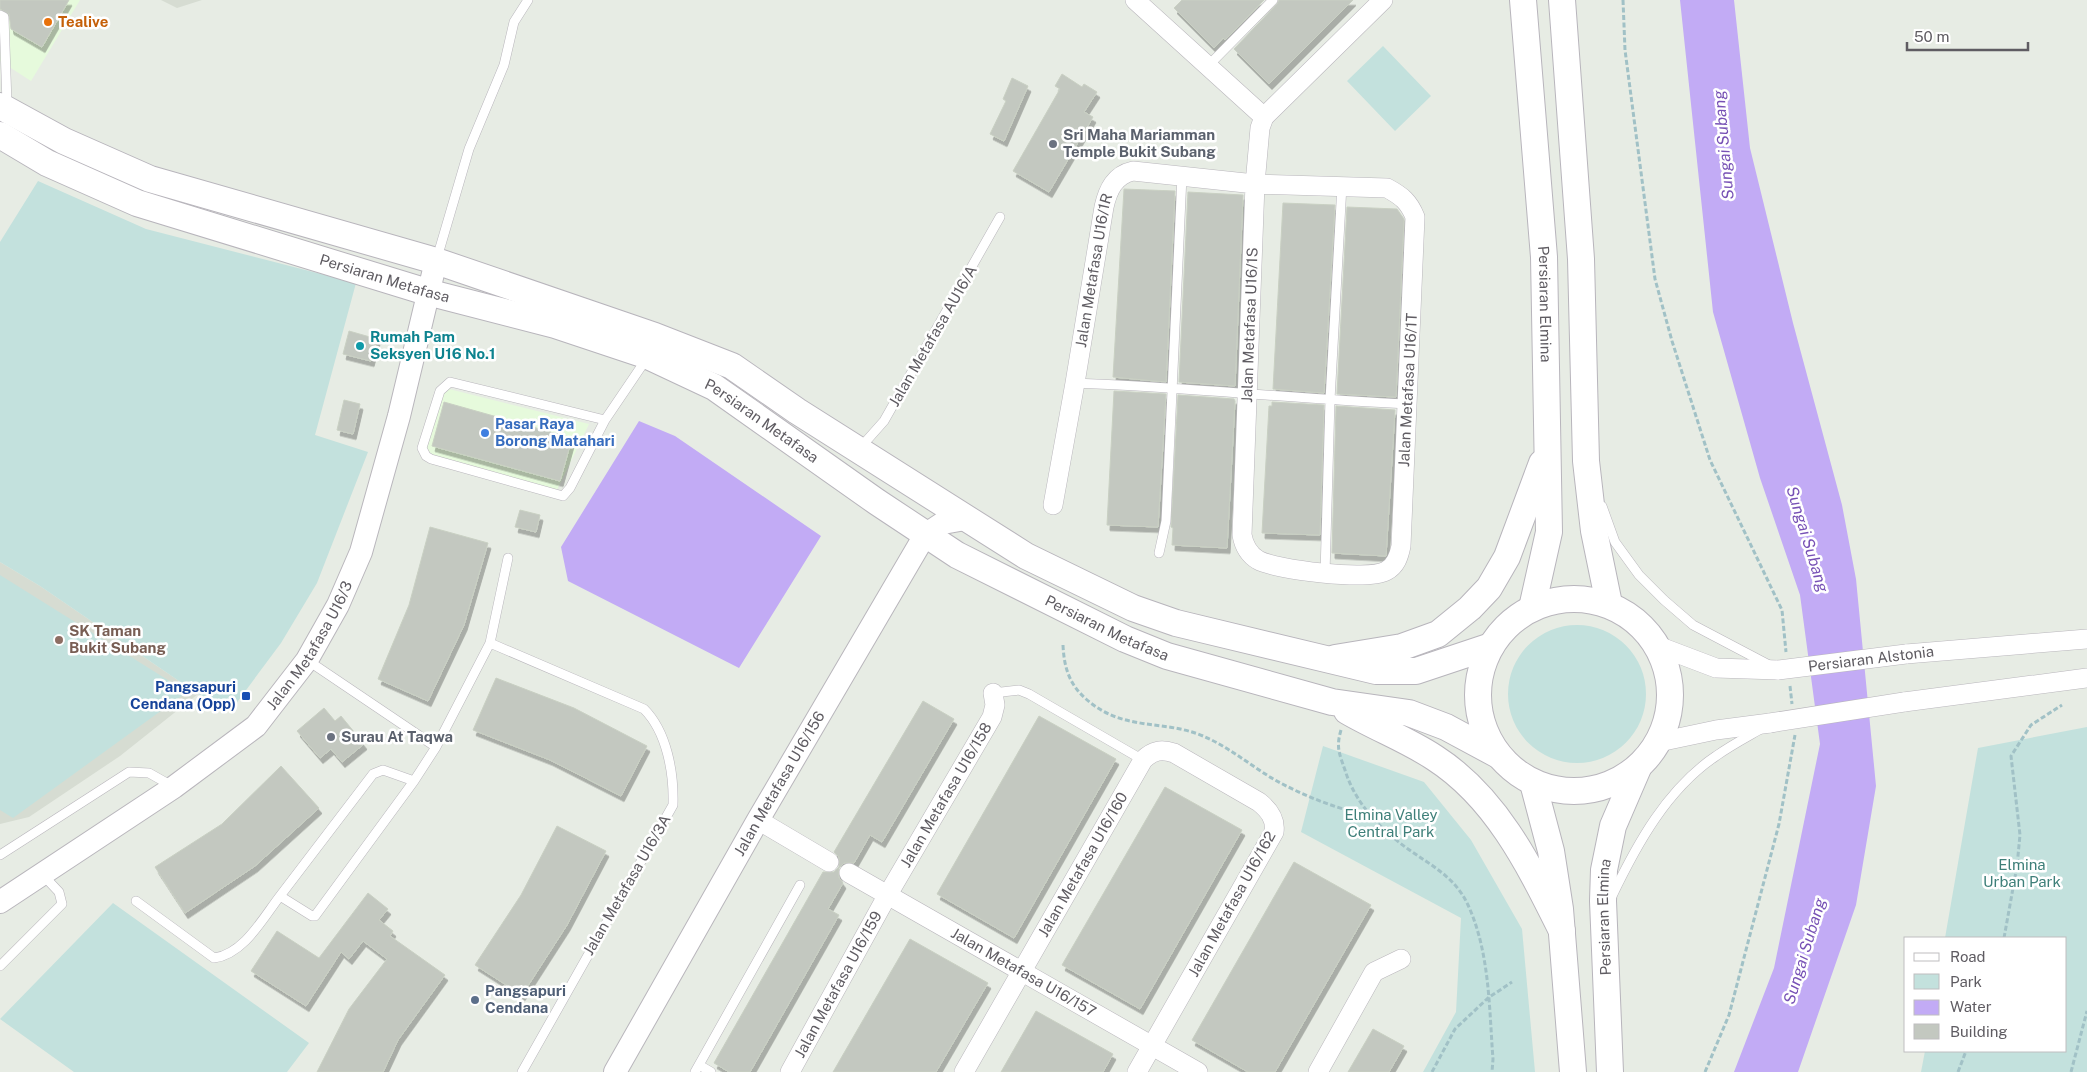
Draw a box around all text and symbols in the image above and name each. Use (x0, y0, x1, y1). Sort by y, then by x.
place label: Tealive (58, 13, 108, 30)
marker: Tealive (42, 16, 54, 28)
scale bar (1907, 20, 2028, 52)
text: 50 m (1914, 28, 1949, 45)
water label: Sungai Subang (1709, 89, 1738, 200)
place label: Sri Maha Mariamman Temple Bukit Subang (1063, 126, 1216, 160)
marker: Sri Maha Mariamman Temple Bukit Subang (1047, 138, 1059, 150)
street label: Jalan Metafasa U16/1R (1072, 191, 1115, 349)
street label: Persiaran Elmina (1535, 245, 1555, 363)
street label: Jalan Metafasa U16/1S (1238, 247, 1261, 403)
street label: Persiaran Metafasa (318, 251, 451, 305)
street label: Jalan Metafasa AU16/A (885, 262, 980, 409)
street label: Jalan Metafasa U16/1T (1395, 312, 1420, 467)
place label: Rumah Pam Seksyen U16 No.1 (370, 328, 496, 362)
marker: Rumah Pam Seksyen U16 No.1 (354, 340, 366, 352)
street label: Persiaran Metafasa (702, 375, 822, 466)
place label: Pasar Raya Borong Matahari (495, 415, 615, 449)
marker: Pasar Raya Borong Matahari (479, 427, 491, 439)
water label: Sungai Subang (1782, 484, 1833, 595)
street label: Jalan Metafasa U16/3 (263, 578, 355, 713)
street label: Persiaran Metafasa (1042, 591, 1171, 664)
place label: SK Taman Bukit Subang (69, 622, 166, 656)
marker: SK Taman Bukit Subang (53, 634, 65, 646)
street label: Persiaran Alstonia (1807, 642, 1935, 675)
place label: Pangsapuri Cendana (Opp) (130, 678, 236, 712)
marker: Pangsapuri Cendana (Opp) (240, 690, 252, 702)
street label: Jalan Metafasa U16/156 (730, 708, 828, 859)
street label: Jalan Metafasa U16/158 (897, 719, 995, 870)
place label: Surau At Taqwa (341, 728, 453, 745)
marker: Surau At Taqwa (325, 731, 337, 743)
street label: Jalan Metafasa U16/160 (1034, 789, 1131, 940)
park label: Elmina Valley Central Park (1344, 806, 1438, 840)
street label: Jalan Metafasa U16/3A (579, 811, 674, 958)
street label: Jalan Metafasa U16/162 (1184, 828, 1279, 979)
park label: Elmina Urban Park (1983, 856, 2061, 890)
street label: Persiaran Elmina (1594, 857, 1614, 976)
water label: Sungai Subang (1779, 895, 1830, 1006)
street label: Jalan Metafasa U16/159 (791, 908, 885, 1060)
street label: Jalan Metafasa U16/157 (948, 924, 1099, 1020)
legend (1904, 937, 2067, 1052)
text: Road (1950, 948, 1986, 965)
text: Park (1950, 973, 1982, 990)
place label: Pangsapuri Cendana (485, 982, 566, 1016)
marker: Pangsapuri Cendana (469, 994, 481, 1006)
text: Water (1950, 998, 1992, 1015)
text: Building (1950, 1023, 2008, 1040)

